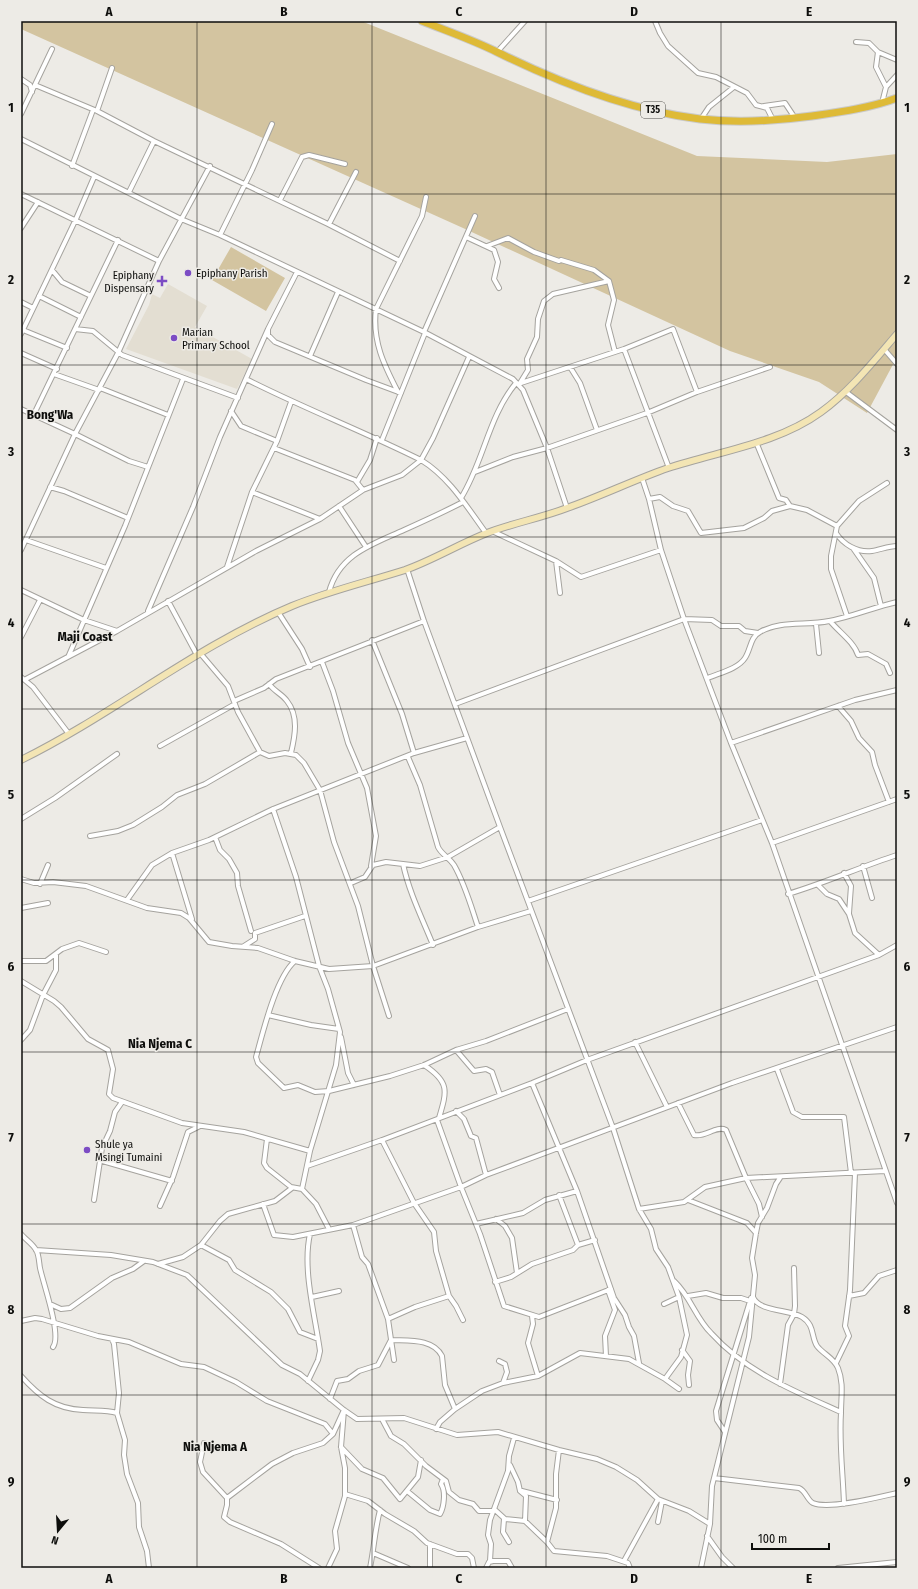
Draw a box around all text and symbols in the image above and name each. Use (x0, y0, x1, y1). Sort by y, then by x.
text: A (104, 4, 113, 19)
text: B (280, 4, 288, 19)
text: C (456, 4, 463, 19)
text: D (630, 4, 638, 19)
text: E (806, 4, 812, 19)
text: 1 (8, 100, 14, 115)
text: 1 (904, 100, 910, 115)
road number: T35 (641, 102, 665, 118)
place label: Epiphany Parish (196, 267, 268, 280)
marker: Epiphany Parish (183, 268, 193, 278)
place label: Epiphany Dispensary (104, 269, 154, 295)
text: 2 (7, 272, 14, 287)
text: 2 (903, 272, 910, 287)
marker: Epiphany Dispensary (157, 276, 167, 286)
place label: Marian Primary School (182, 326, 250, 352)
marker: Marian Primary School (169, 333, 179, 343)
district label: Bong'Wa (27, 407, 74, 422)
text: 3 (7, 444, 14, 459)
text: 3 (903, 444, 910, 459)
text: 4 (8, 615, 15, 630)
text: 4 (904, 615, 911, 630)
district label: Maji Coast (57, 629, 113, 644)
text: 5 (8, 787, 14, 802)
text: 5 (904, 787, 910, 802)
text: 6 (8, 959, 15, 974)
text: 6 (904, 959, 911, 974)
district label: Nia Njema C (128, 1036, 192, 1051)
text: 7 (8, 1130, 14, 1145)
text: 7 (904, 1130, 910, 1145)
place label: Shule ya Msingi Tumaini (95, 1138, 162, 1164)
marker: Shule ya Msingi Tumaini (82, 1145, 92, 1155)
text: 8 (8, 1302, 15, 1317)
text: 8 (904, 1302, 911, 1317)
district label: Nia Njema A (183, 1439, 248, 1454)
text: 9 (8, 1474, 15, 1489)
text: 9 (904, 1474, 911, 1489)
north arrow (38, 1511, 78, 1551)
scale bar (752, 1525, 829, 1551)
text: 100 m (758, 1532, 787, 1546)
text: N (50, 1533, 60, 1547)
text: A (104, 1571, 113, 1586)
text: B (280, 1571, 288, 1586)
text: C (456, 1571, 463, 1586)
text: D (630, 1571, 638, 1586)
text: E (806, 1571, 812, 1586)

